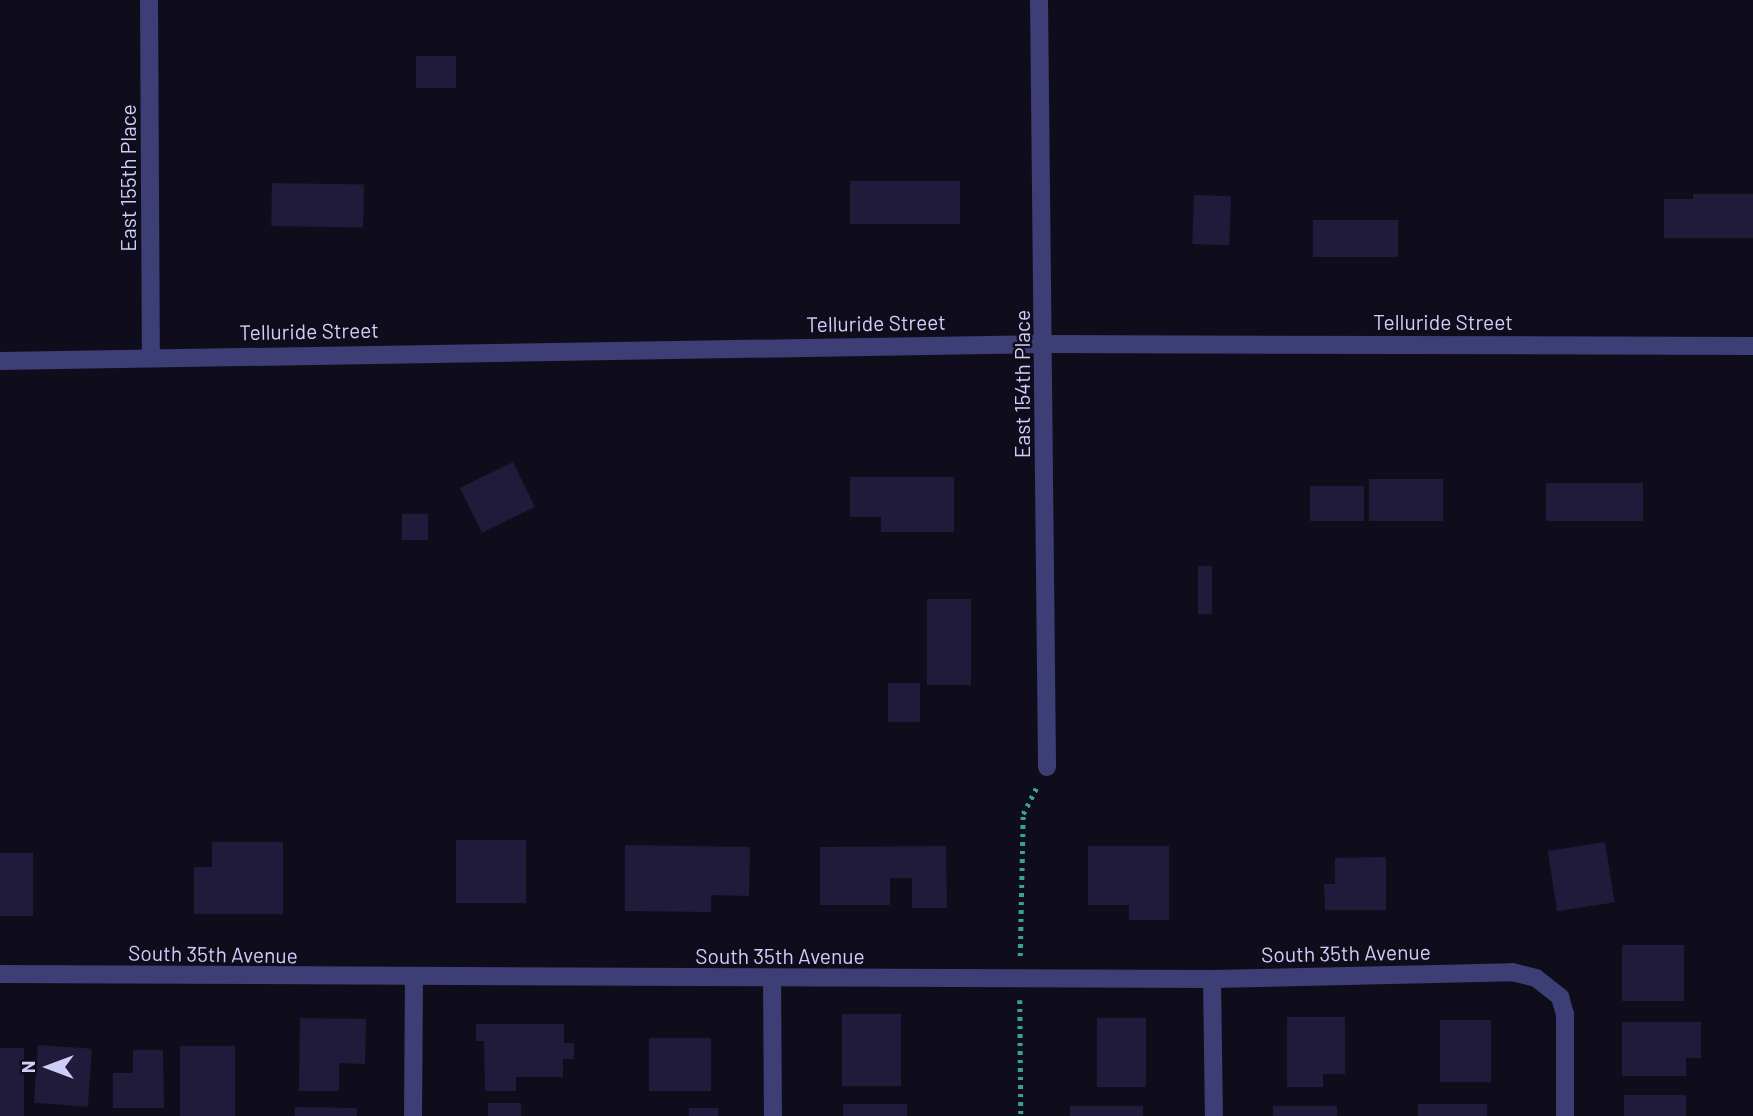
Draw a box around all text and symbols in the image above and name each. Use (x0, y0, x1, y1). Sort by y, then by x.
street label: East 155th Place (115, 104, 141, 252)
street label: Telluride Street (806, 309, 946, 337)
street label: Telluride Street (1373, 309, 1513, 335)
street label: East 154th Place (1009, 310, 1035, 458)
street label: Telluride Street (239, 317, 379, 345)
street label: South 35th Avenue (1261, 939, 1431, 967)
street label: South 35th Avenue (128, 940, 298, 968)
street label: South 35th Avenue (695, 943, 865, 969)
north arrow (14, 1032, 84, 1102)
text: N (16, 1061, 39, 1073)

